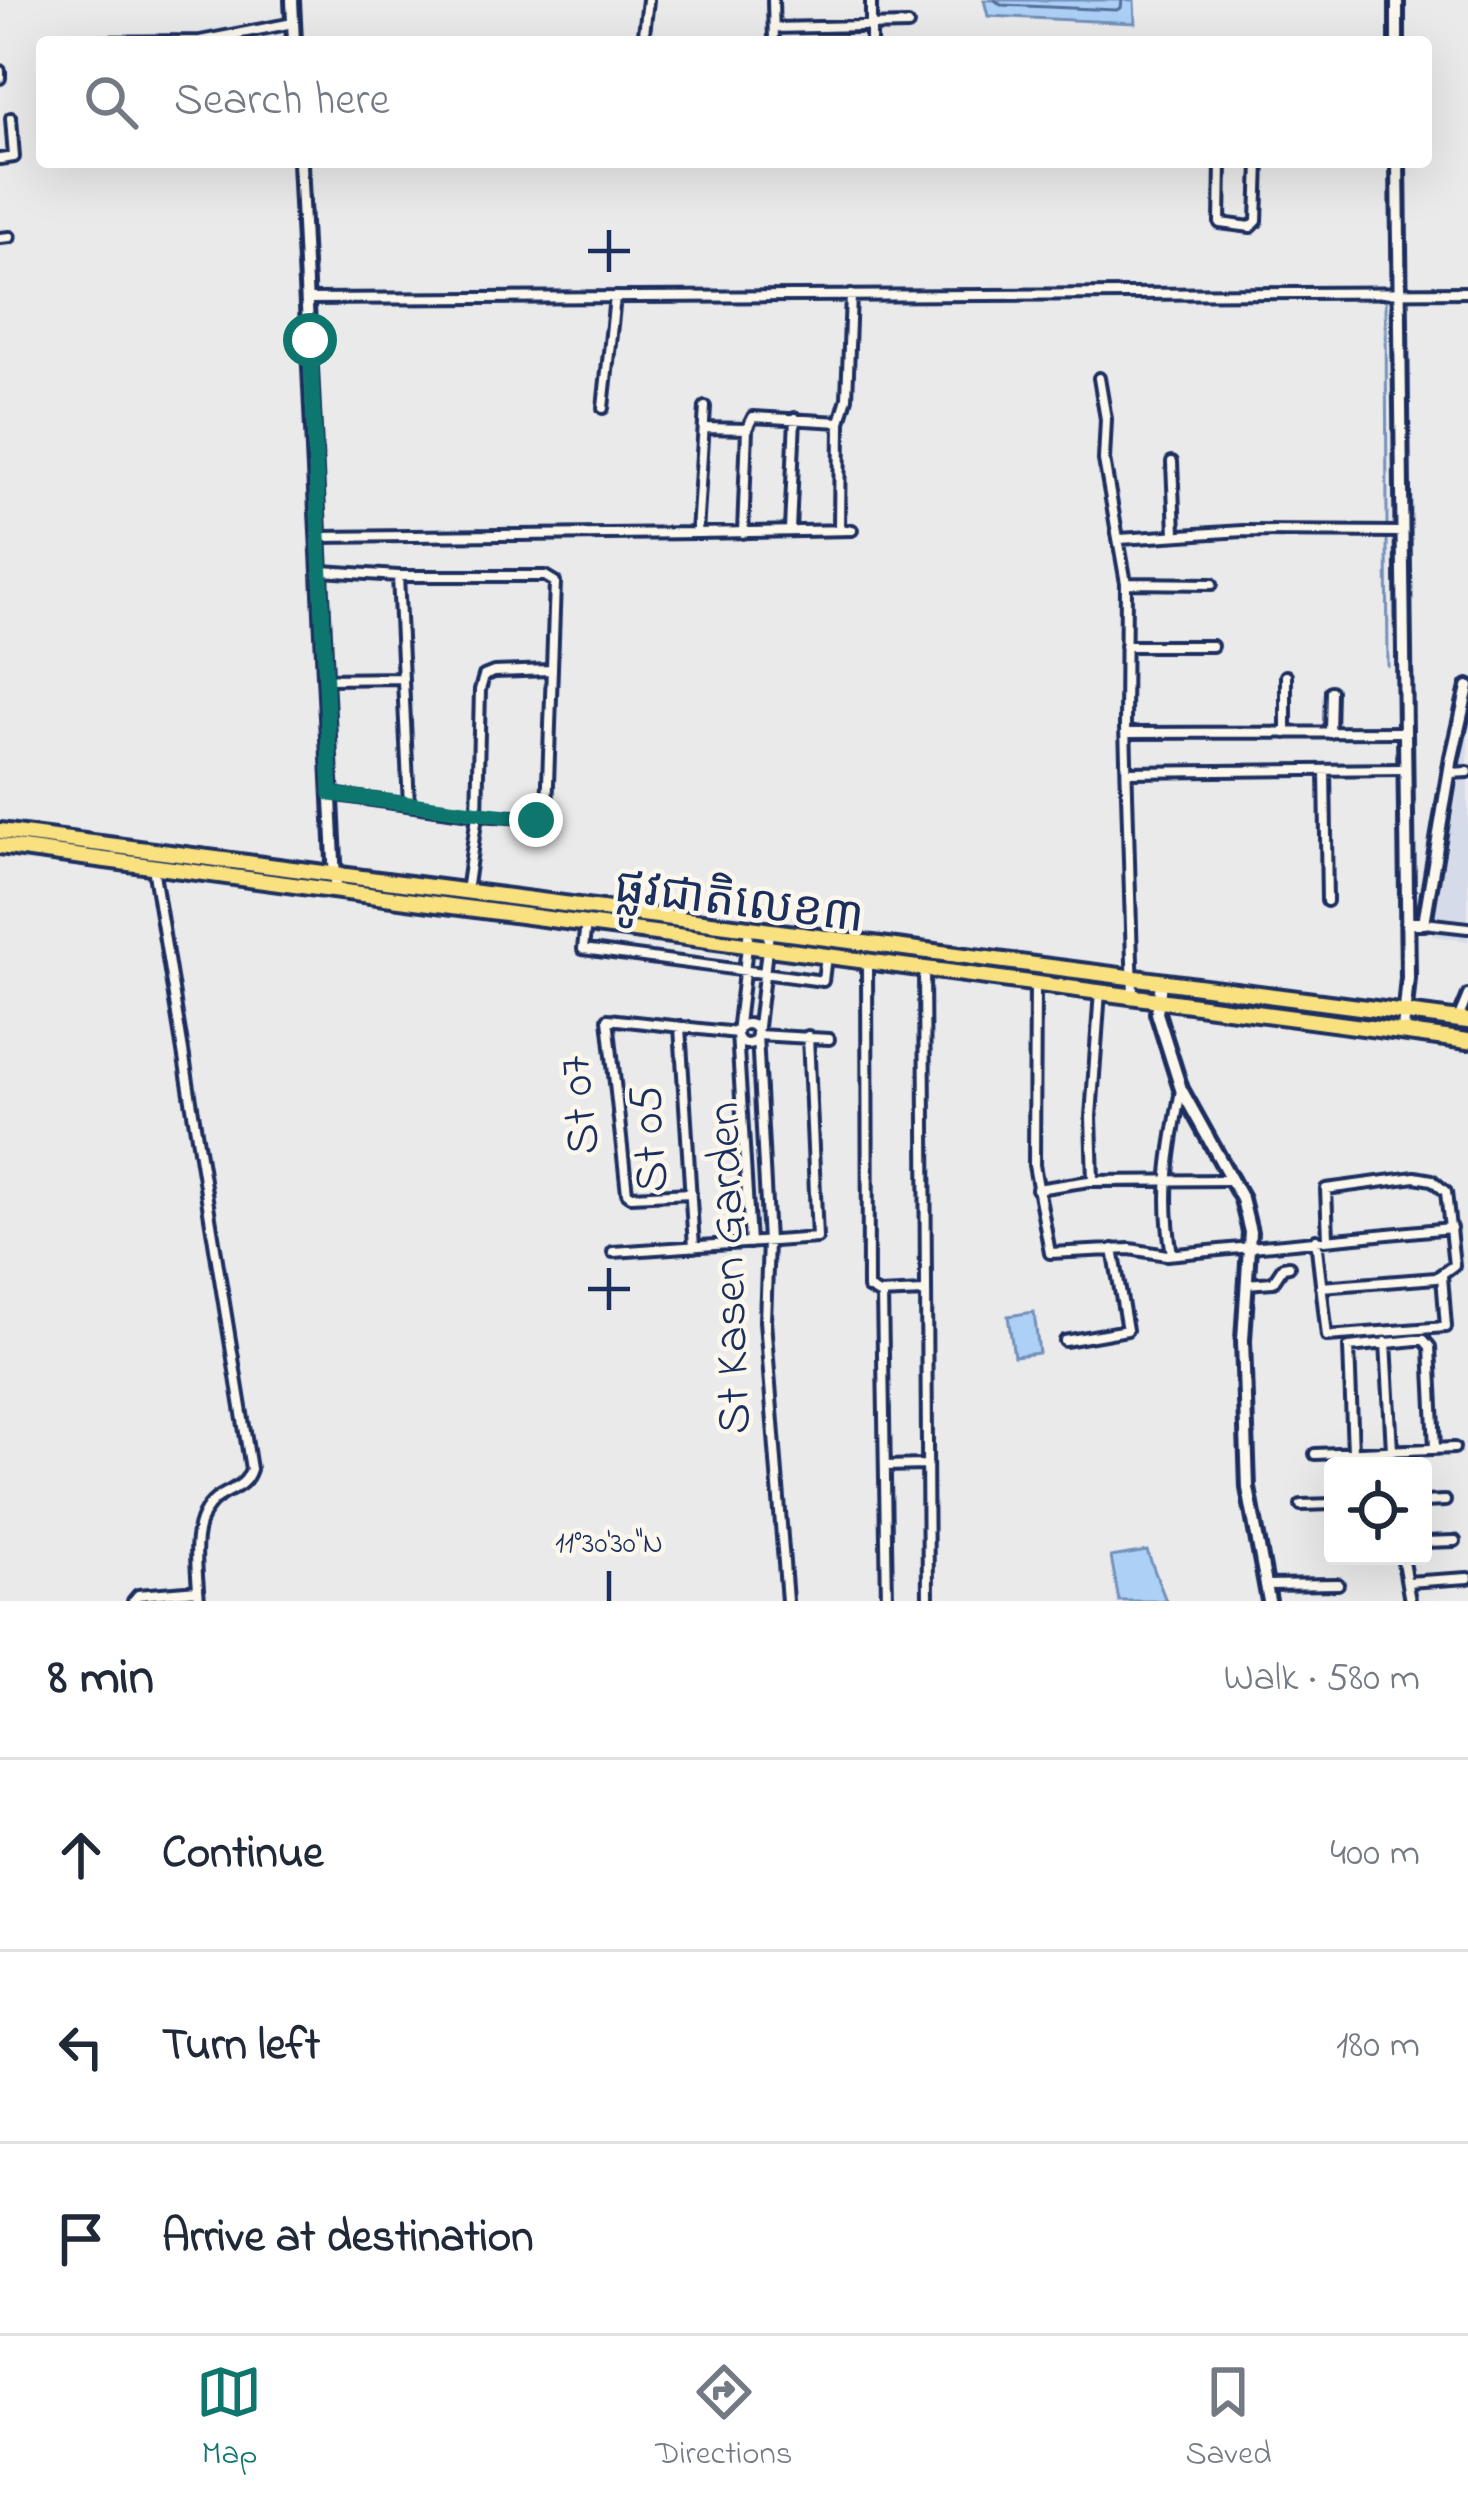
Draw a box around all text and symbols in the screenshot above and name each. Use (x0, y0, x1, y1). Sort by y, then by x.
search box (36, 36, 1432, 168)
icon: search (78, 69, 144, 135)
text: Search here (174, 69, 390, 135)
route start (283, 313, 337, 367)
route end (509, 793, 563, 847)
street label: ផ្លូវជាតិលេខ៣ (610, 854, 868, 957)
street label: St 07 (541, 1052, 621, 1158)
street label: St 05 (612, 1083, 690, 1195)
street label: St Kasen Garden (690, 1100, 772, 1436)
map controls (1324, 1457, 1432, 1565)
button: locate (1324, 1457, 1432, 1565)
text: 11°30'30"N (555, 1523, 663, 1567)
text: 8 min (48, 1642, 154, 1717)
text: Walk · 580 m (1223, 1651, 1420, 1708)
icon: ahead (48, 1822, 114, 1888)
text: Continue (162, 1822, 323, 1888)
text: 400 m (1330, 1826, 1420, 1883)
icon: left (48, 2014, 114, 2080)
text: Turn left (162, 2014, 320, 2080)
text: 180 m (1336, 2018, 1420, 2075)
icon: arrive (48, 2206, 114, 2272)
text: Arrive at destination (162, 2206, 533, 2272)
tab: Map (196, 2359, 262, 2479)
tab: Directions (655, 2359, 793, 2479)
tab: Saved (1185, 2359, 1272, 2479)

